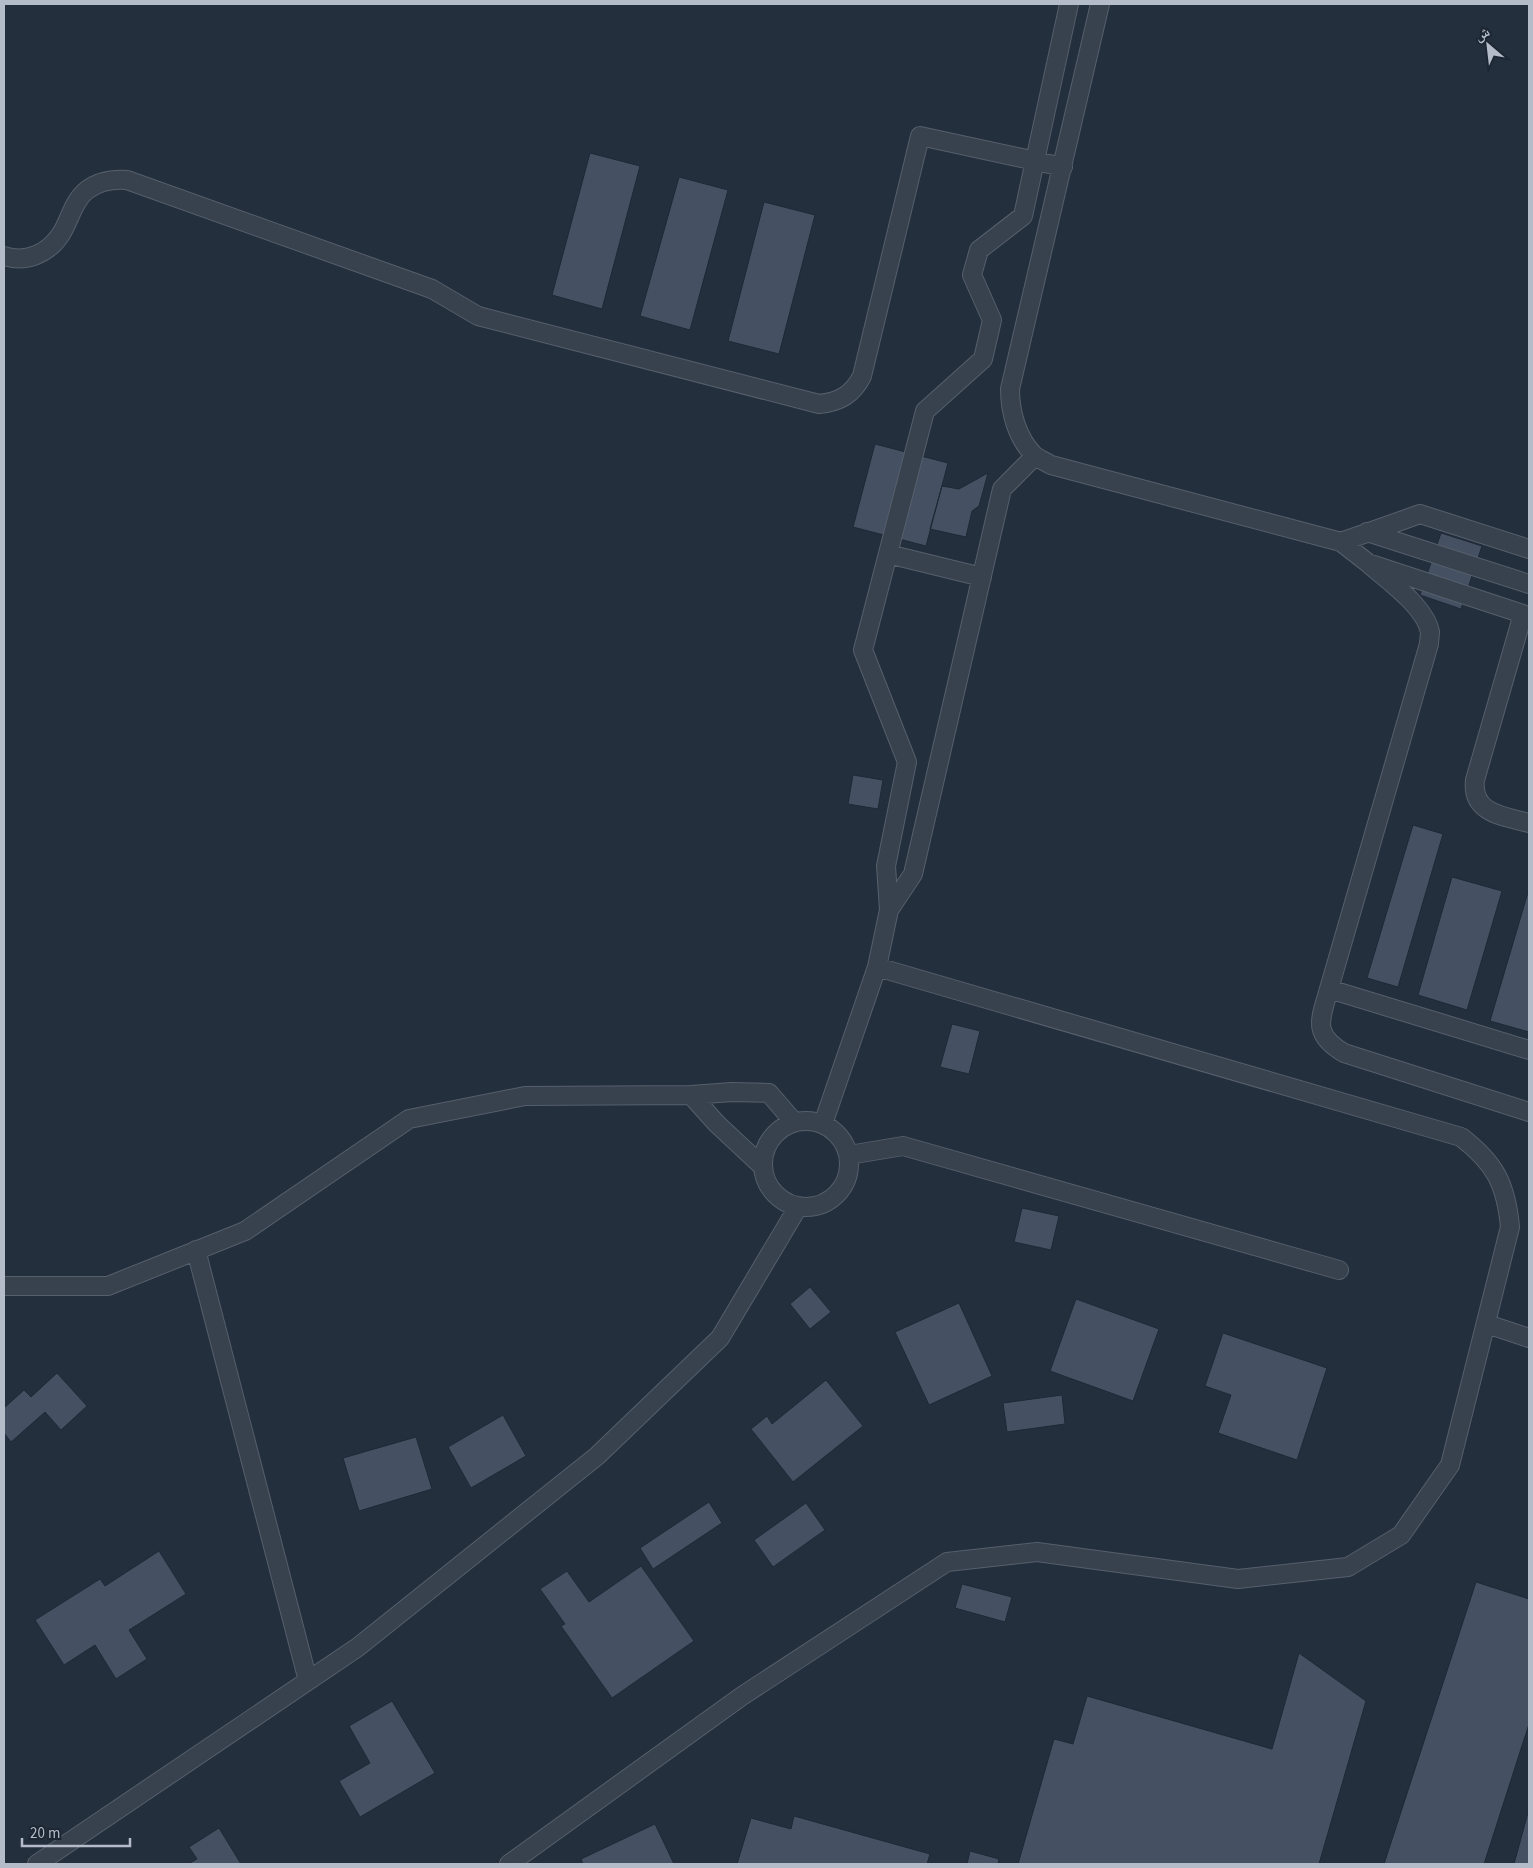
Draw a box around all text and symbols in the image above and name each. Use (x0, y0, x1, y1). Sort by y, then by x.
north arrow (1463, 20, 1513, 70)
text: ش (1471, 22, 1494, 47)
scale bar (22, 1816, 130, 1848)
text: 20 m (30, 1823, 60, 1844)

